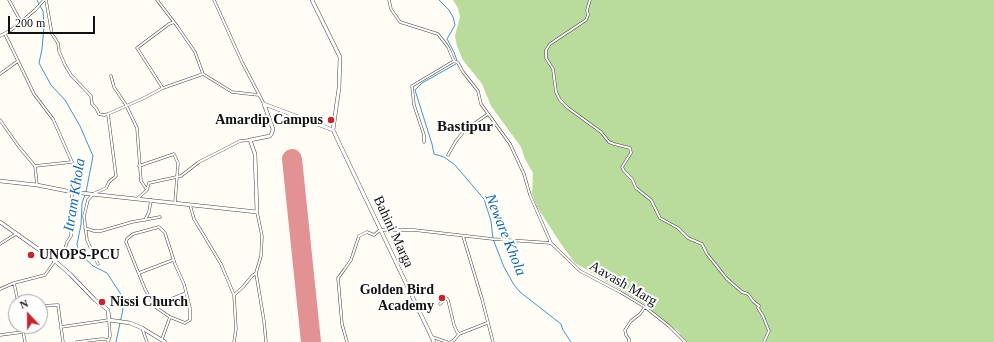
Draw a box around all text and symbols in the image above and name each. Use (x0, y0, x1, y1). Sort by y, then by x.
scale bar (10, 8, 97, 34)
text: 200 m (15, 16, 45, 30)
place label: Amardip Campus (215, 112, 323, 128)
marker: Amardip Campus (326, 115, 336, 125)
district label: Bastipur (437, 118, 493, 136)
water label: Itram Khola (60, 157, 90, 233)
water label: Neware Khola (480, 192, 530, 278)
street label: Bahini Marga (369, 194, 417, 270)
place label: UNOPS-PCU (39, 247, 120, 263)
marker: UNOPS-PCU (26, 250, 36, 260)
street label: Aavash Marg (586, 258, 660, 310)
place label: Golden Bird Academy (360, 282, 434, 314)
marker: Golden Bird Academy (437, 293, 447, 303)
north arrow (8, 294, 48, 334)
place label: Nissi Church (110, 294, 188, 310)
text: N (18, 297, 30, 311)
marker: Nissi Church (97, 297, 107, 307)

